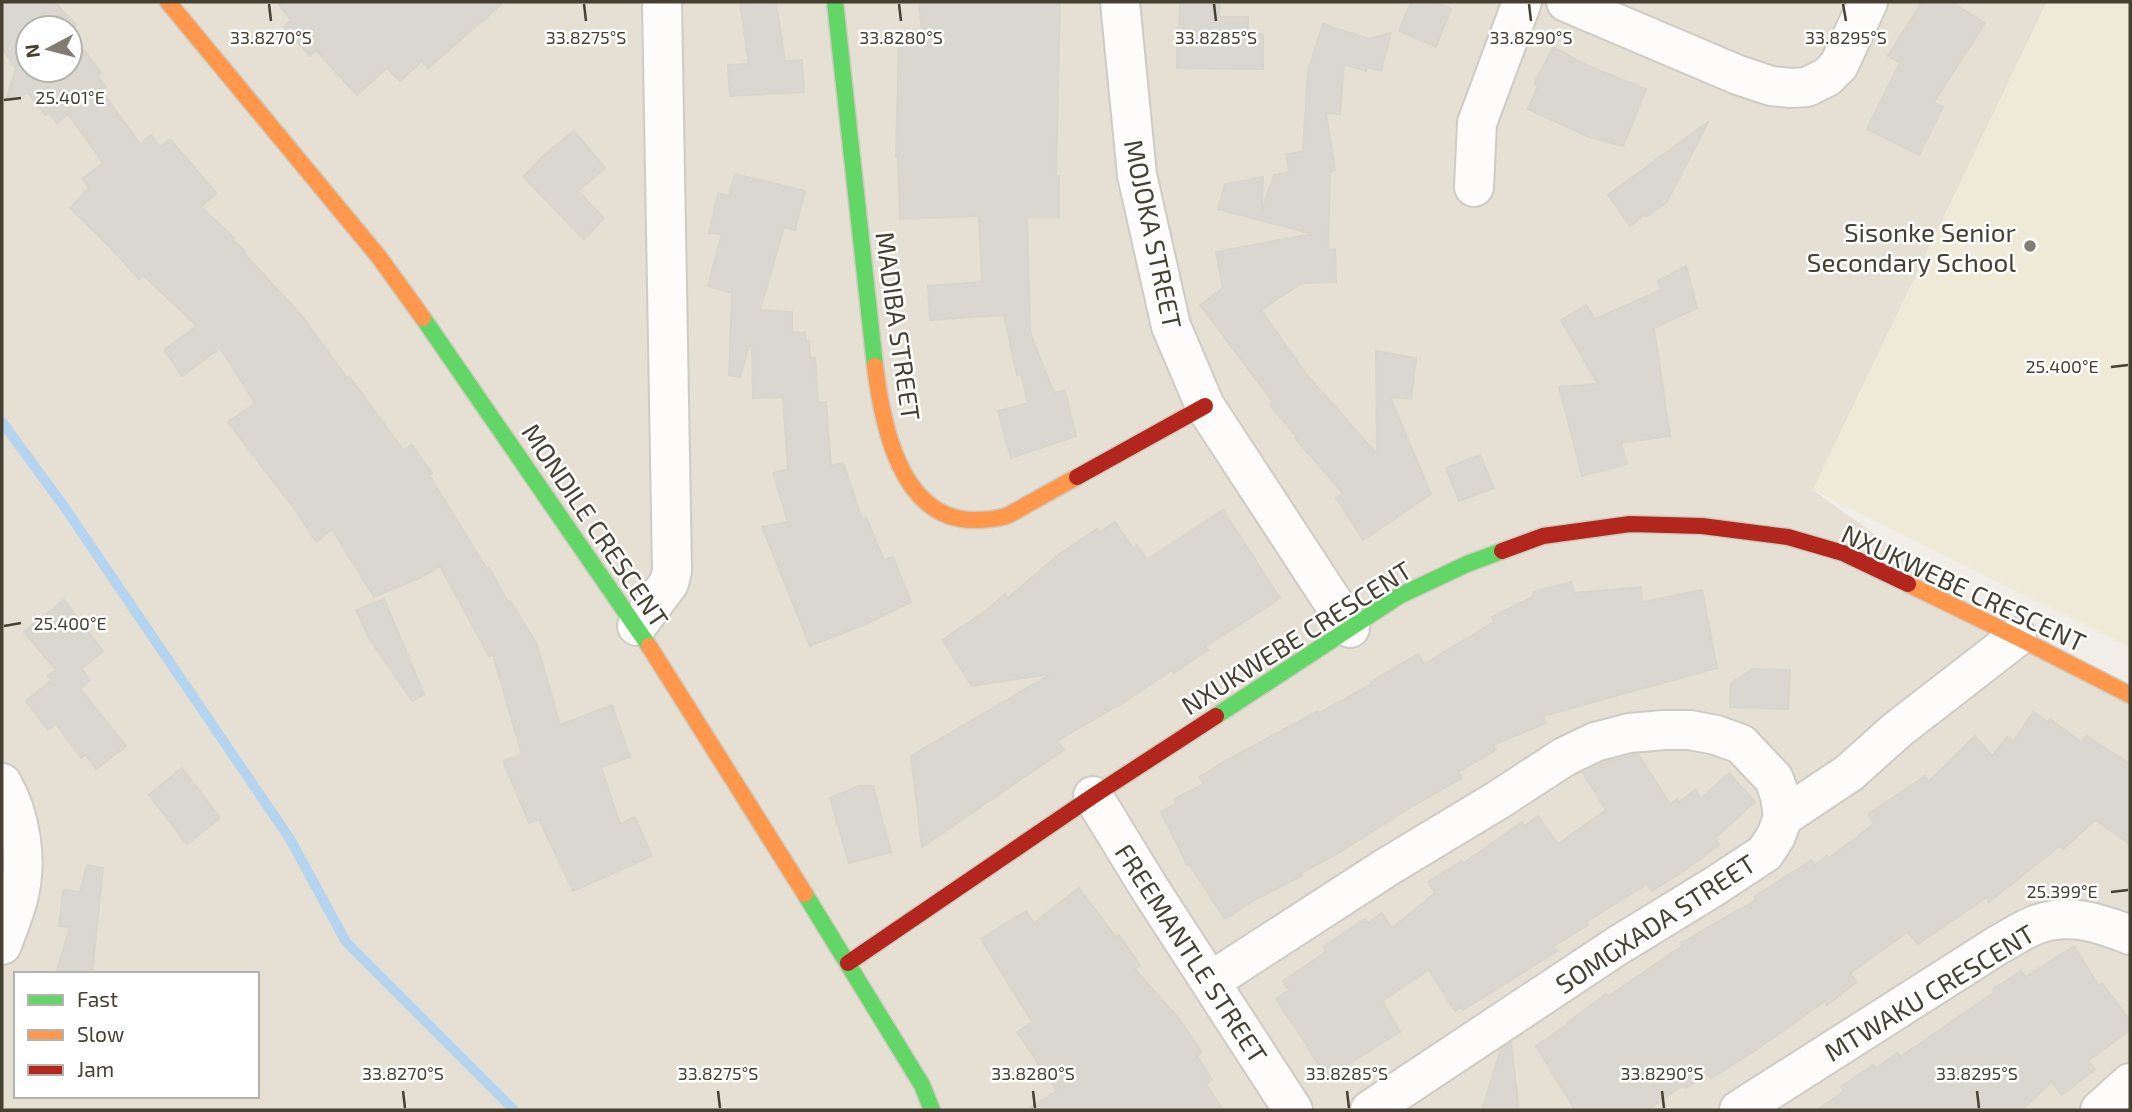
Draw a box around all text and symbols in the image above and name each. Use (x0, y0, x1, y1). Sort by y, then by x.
north arrow (14, 14, 84, 84)
text: 33.8270°S (230, 26, 312, 48)
text: 33.8275°S (546, 26, 626, 48)
text: 33.8280°S (859, 26, 943, 48)
text: 33.8285°S (1175, 26, 1257, 48)
text: 33.8290°S (1490, 26, 1572, 48)
text: 33.8295°S (1805, 26, 1887, 48)
text: N (19, 43, 44, 59)
text: 25.401°E (35, 86, 105, 108)
street label: MOJOKA STREET (1119, 137, 1189, 331)
place label: Sisonke Senior Secondary School (1807, 216, 2016, 277)
street label: MADIBA STREET (870, 230, 928, 422)
marker: Sisonke Senior Secondary School (2022, 238, 2038, 254)
text: 25.400°E (2025, 355, 2099, 377)
street label: MONDILE CRESCENT (516, 417, 676, 633)
street label: NXUKWEBE CRESCENT (1837, 517, 2091, 657)
street label: NXUKWEBE CRESCENT (1175, 554, 1417, 720)
text: 25.400°E (33, 612, 107, 634)
street label: FREEMANTLE STREET (1109, 837, 1275, 1069)
street label: SOMGXADA STREET (1549, 847, 1761, 999)
text: 25.399°E (2026, 880, 2098, 902)
street label: MTWAKU CRESCENT (1818, 917, 2040, 1067)
legend (14, 972, 259, 1098)
text: Fast (77, 986, 118, 1011)
text: Slow (77, 1021, 124, 1046)
text: Jam (77, 1056, 114, 1081)
text: 33.8270°S (362, 1062, 444, 1084)
text: 33.8275°S (678, 1062, 758, 1084)
text: 33.8280°S (991, 1062, 1075, 1084)
text: 33.8285°S (1306, 1062, 1388, 1084)
text: 33.8290°S (1621, 1062, 1703, 1084)
text: 33.8295°S (1936, 1062, 2018, 1084)

